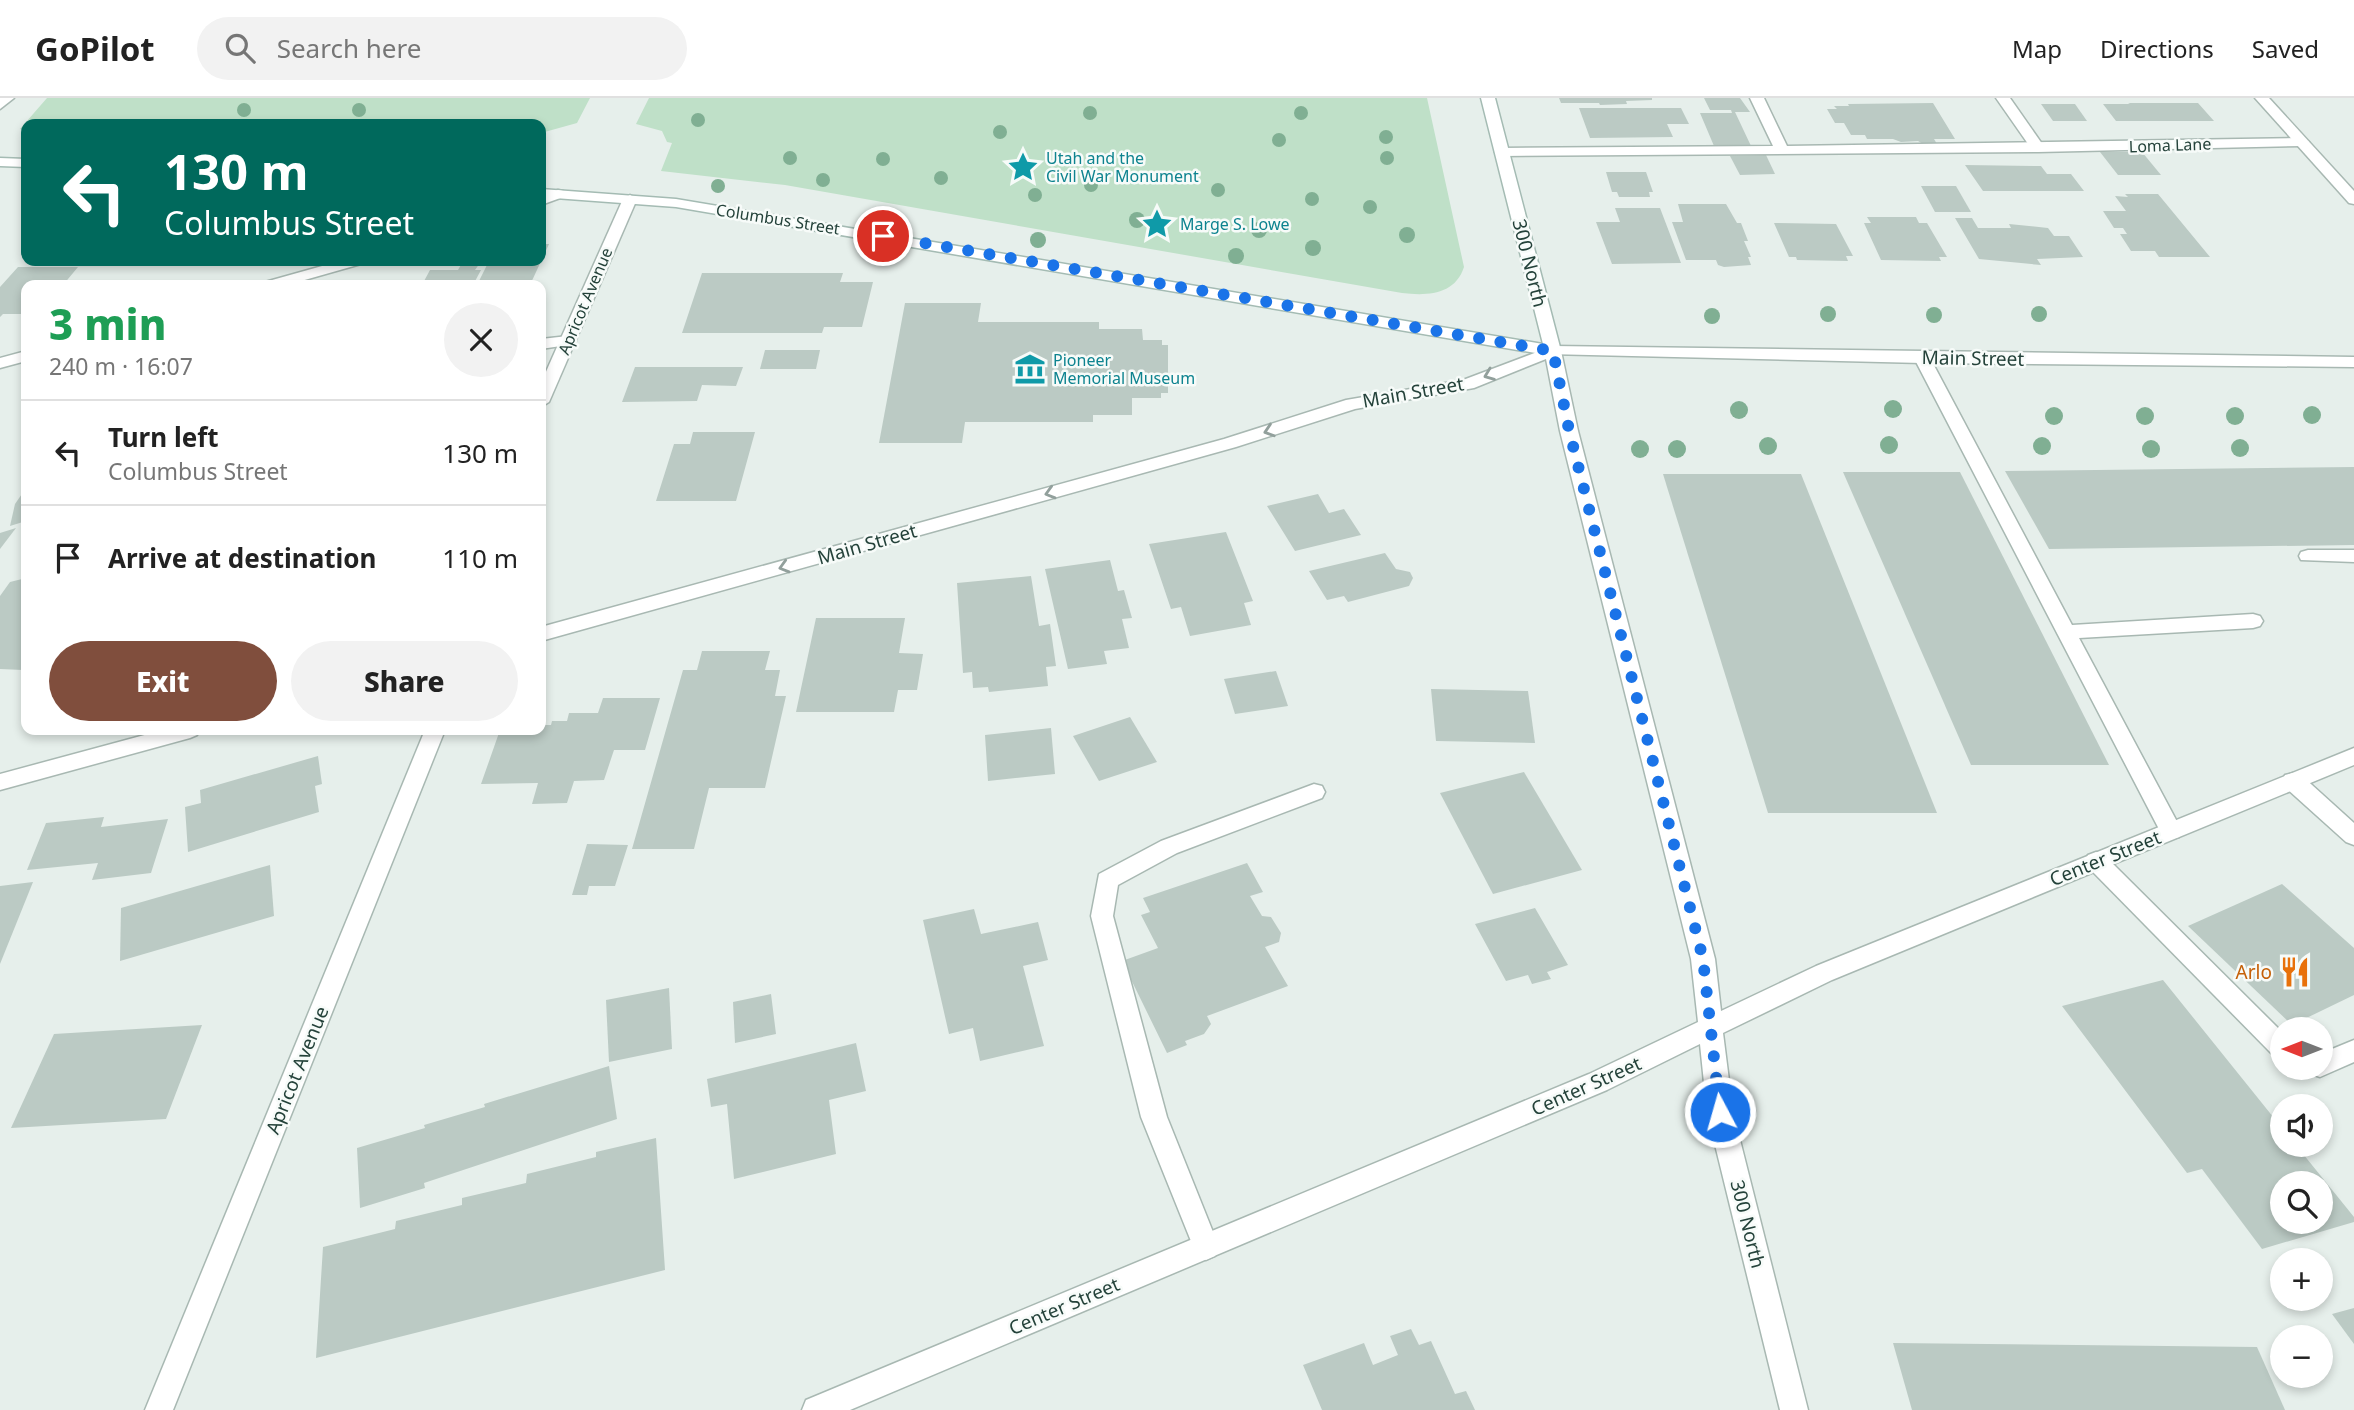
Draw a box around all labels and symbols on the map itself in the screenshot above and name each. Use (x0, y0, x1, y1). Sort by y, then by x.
street label: Loma Lane (2128, 133, 2212, 157)
place label: Utah and the Civil War Monument (1046, 147, 1199, 187)
place icon: Utah and the Civil War Monument (1006, 150, 1040, 184)
street label: Columbus Street (715, 198, 842, 240)
pin (853, 206, 913, 266)
place icon: Marge S. Lowe (1140, 207, 1174, 241)
place label: Marge S. Lowe (1180, 213, 1290, 235)
street label: 300 North (1507, 216, 1553, 310)
street label: Apricot Avenue (553, 244, 617, 358)
street label: Main Street (1922, 344, 2025, 372)
place label: Pioneer Memorial Museum (1053, 349, 1195, 389)
museum icon: Pioneer Memorial Museum (1013, 352, 1047, 386)
one-way arrow (1484, 367, 1496, 381)
street label: Main Street (1360, 370, 1466, 414)
one-way arrow (1264, 423, 1276, 437)
one-way arrow (1045, 484, 1057, 499)
street label: Main Street (814, 517, 920, 571)
one-way arrow (778, 558, 790, 573)
street label: Center Street (2045, 824, 2165, 892)
restaurant icon: Arlo (2278, 955, 2312, 989)
place label: Arlo (2236, 959, 2272, 985)
street label: Apricot Avenue (260, 1002, 334, 1138)
north arrow (2270, 1017, 2333, 1080)
street label: Center Street (1527, 1050, 1645, 1122)
position arrow (1683, 1075, 1757, 1149)
street label: 300 North (1725, 1177, 1771, 1271)
street label: Center Street (1005, 1271, 1123, 1341)

